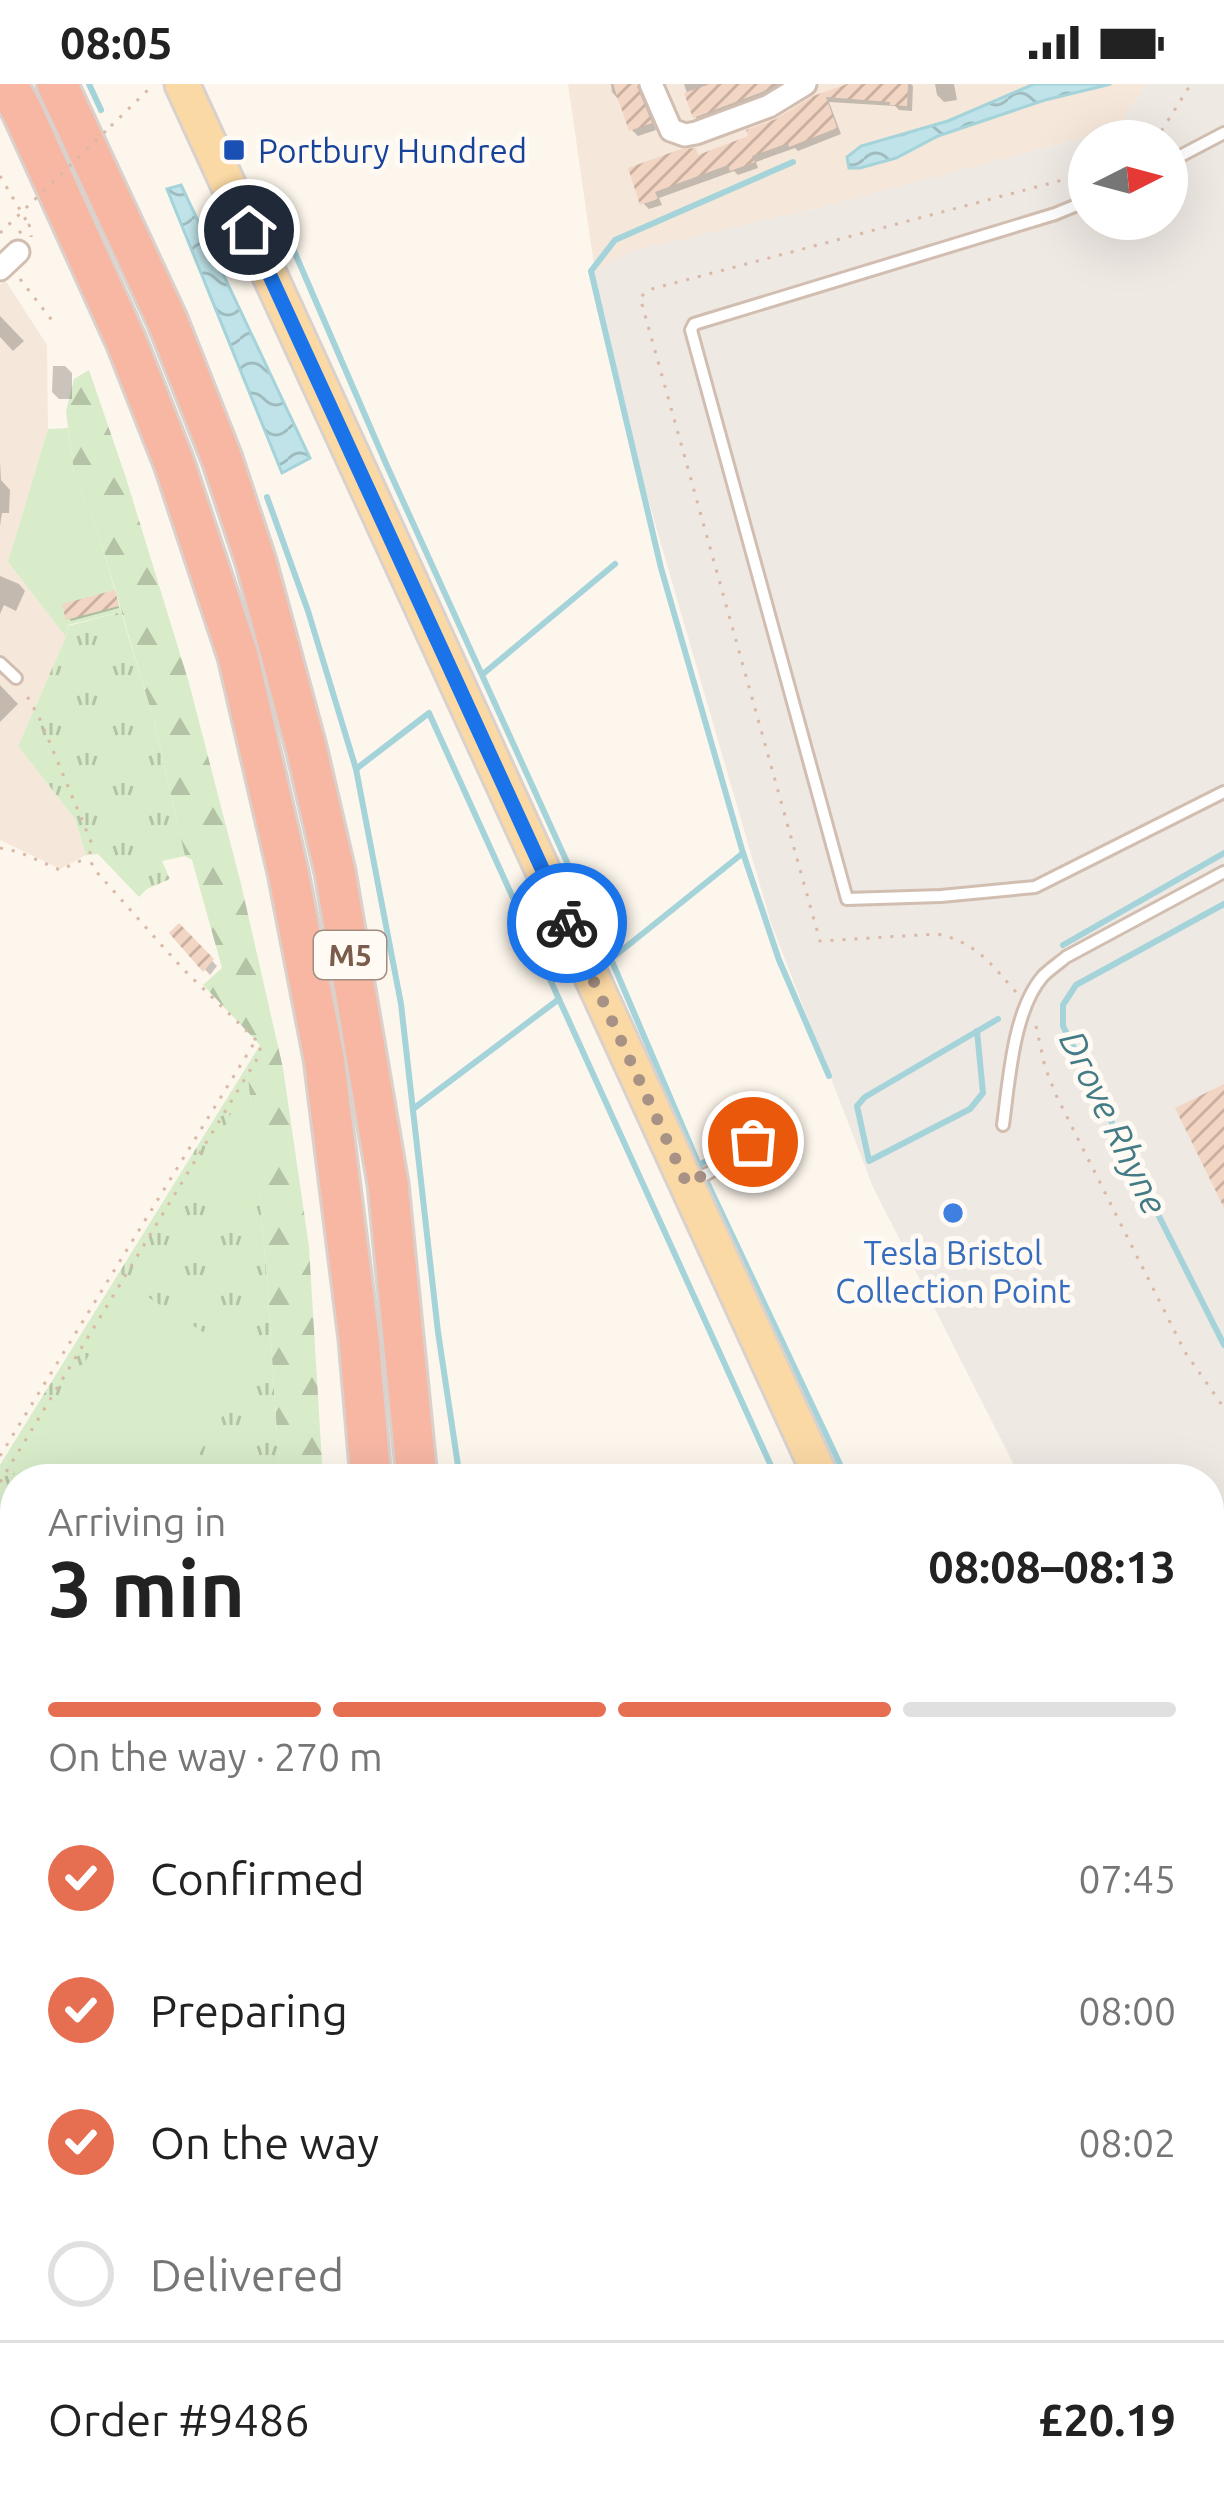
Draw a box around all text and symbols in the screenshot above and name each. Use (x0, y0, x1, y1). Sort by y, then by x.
text: 08:05 (60, 17, 173, 68)
north arrow (1068, 120, 1188, 240)
map controls (1068, 120, 1188, 240)
place label: Portbury Hundred (258, 132, 527, 169)
marker: Portbury Hundred (221, 137, 247, 163)
pin (198, 179, 300, 281)
icon: home (216, 197, 282, 263)
courier (507, 863, 627, 983)
icon: bike (534, 890, 600, 956)
road number: M5 (314, 931, 386, 979)
water label: Drove Rhyne (1052, 1024, 1176, 1220)
pin (702, 1091, 804, 1193)
icon: bag (720, 1109, 786, 1175)
marker: Tesla Bristol Collection Point (940, 1200, 966, 1226)
place label: Tesla Bristol Collection Point (835, 1234, 1071, 1309)
text: Arriving in (48, 1500, 226, 1543)
text: 08:08–08:13 (928, 1541, 1176, 1592)
text: 3 min (48, 1544, 245, 1632)
text: On the way · 270 m (48, 1735, 383, 1778)
icon: check (48, 1845, 114, 1911)
text: Confirmed (150, 1853, 365, 1904)
text: 07:45 (1078, 1857, 1176, 1900)
icon: check (48, 1977, 114, 2043)
text: Preparing (150, 1985, 348, 2036)
text: 08:00 (1078, 1989, 1176, 2032)
icon: check (48, 2109, 114, 2175)
text: On the way (150, 2117, 379, 2168)
text: 08:02 (1078, 2121, 1176, 2164)
text: Delivered (150, 2249, 344, 2300)
text: Order #9486 (48, 2394, 310, 2445)
text: £20.19 (1038, 2394, 1176, 2445)

